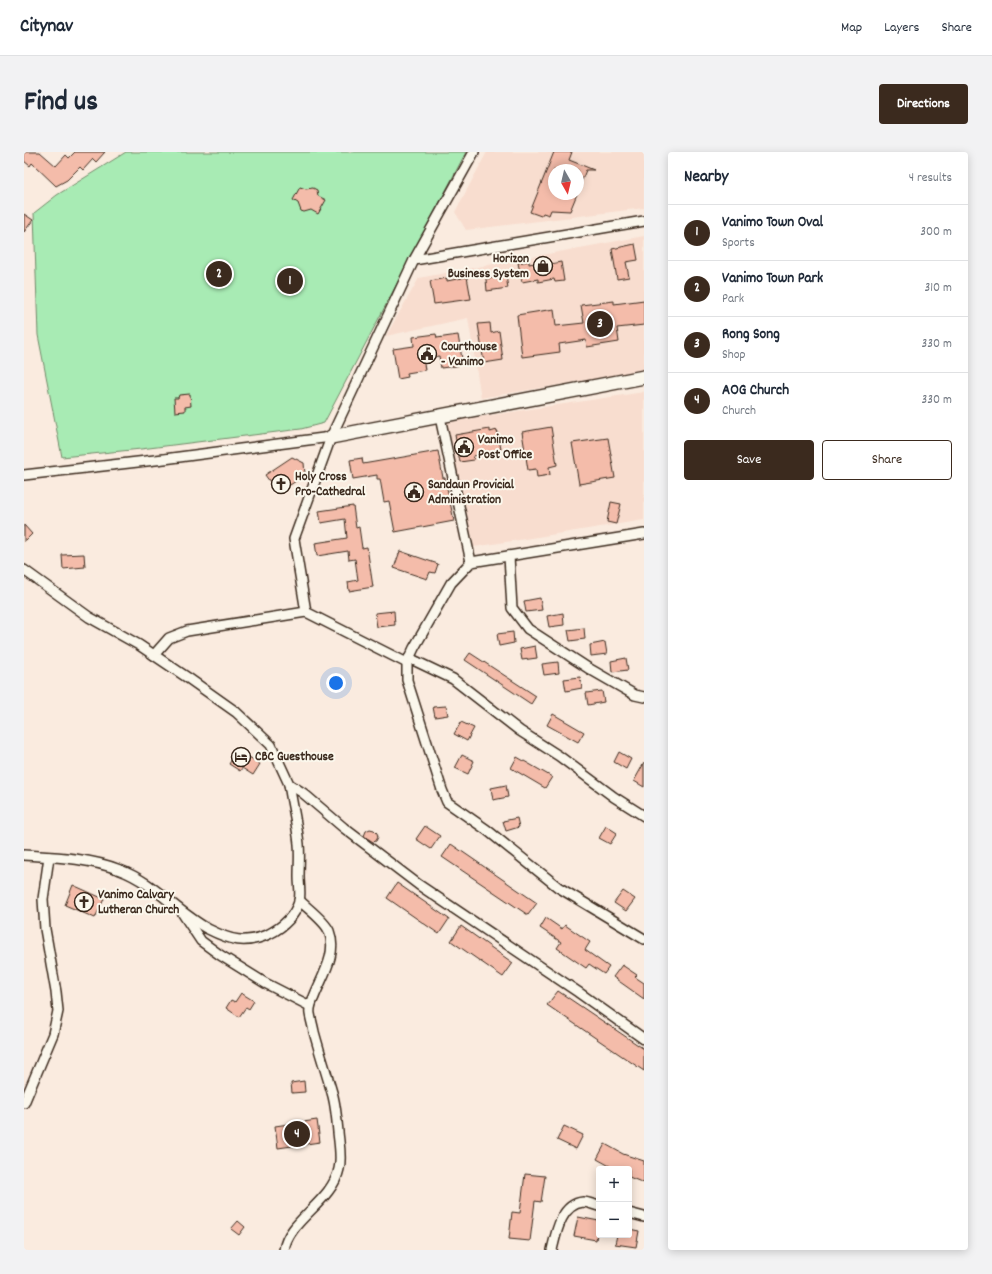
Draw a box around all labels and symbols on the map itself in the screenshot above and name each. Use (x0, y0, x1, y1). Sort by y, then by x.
north arrow (548, 164, 584, 200)
place label: Horizon Business System (448, 250, 529, 284)
shop icon: Horizon Business System (532, 255, 554, 277)
pin: 2 (206, 259, 232, 289)
pin: 1 (277, 266, 303, 296)
pin: 3 (587, 309, 613, 339)
place label: Courthouse - Vanimo (441, 338, 497, 372)
public building icon: Courthouse - Vanimo (416, 343, 438, 365)
place label: Vanimo Post Office (478, 431, 532, 465)
public building icon: Vanimo Post Office (453, 436, 475, 458)
place label: Holy Cross Pro-Cathedral (295, 468, 366, 502)
church icon: Holy Cross Pro-Cathedral (270, 473, 292, 495)
place label: Sandaun Provicial Administration (428, 476, 515, 510)
public building icon: Sandaun Provicial Administration (403, 481, 425, 503)
your location (326, 673, 346, 693)
hotel icon: CBC Guesthouse (230, 746, 252, 768)
place label: CBC Guesthouse (255, 748, 334, 767)
place label: Vanimo Calvary Lutheran Church (98, 886, 179, 920)
church icon: Vanimo Calvary Lutheran Church (73, 891, 95, 913)
pin: 4 (284, 1119, 310, 1149)

